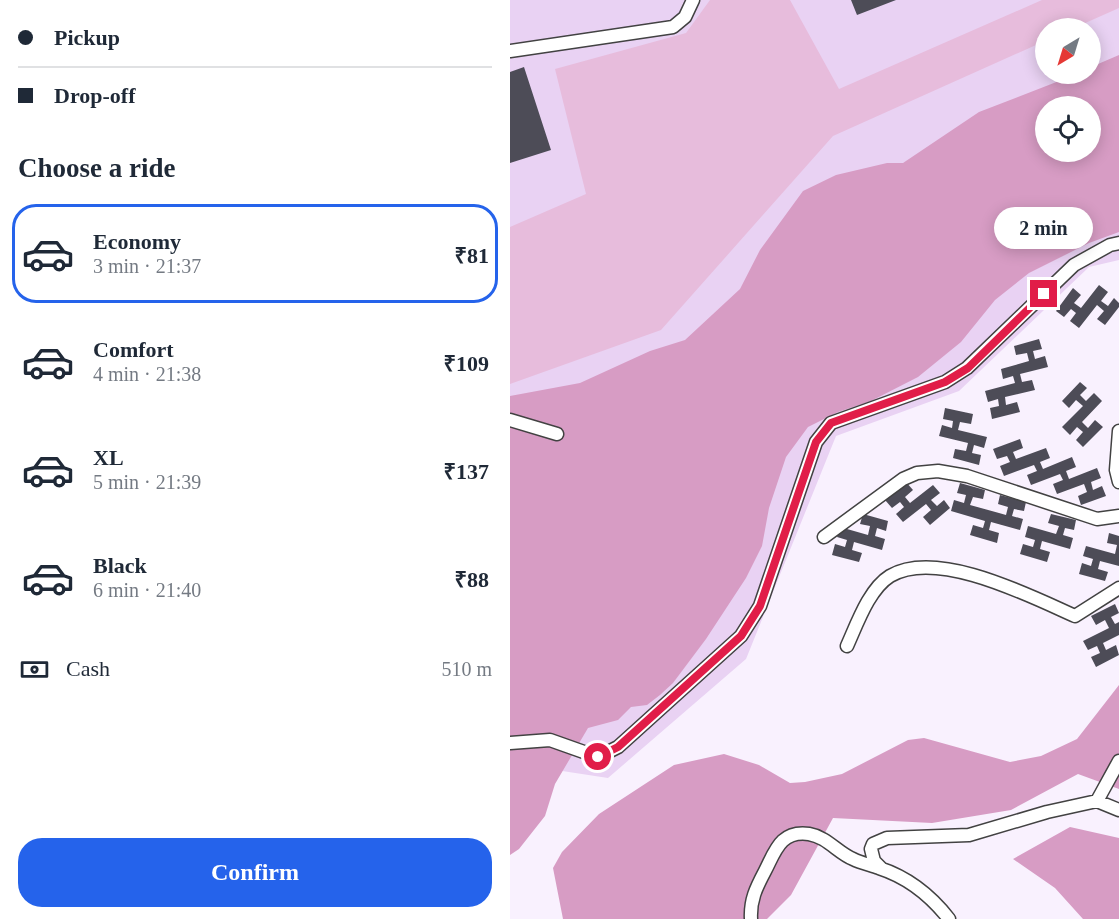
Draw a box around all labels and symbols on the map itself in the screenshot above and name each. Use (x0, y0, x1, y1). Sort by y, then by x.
north arrow (1035, 18, 1101, 84)
callout: 2 min (994, 207, 1094, 249)
route end (1030, 280, 1057, 307)
route start (584, 743, 611, 770)

